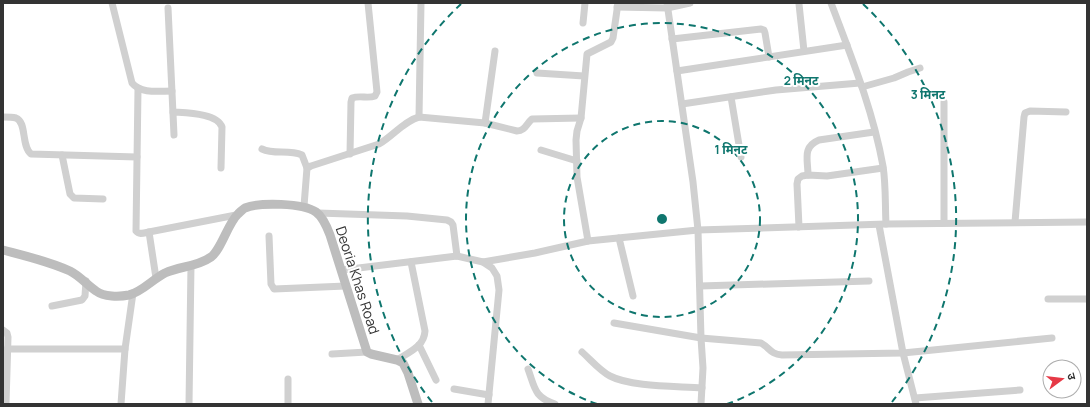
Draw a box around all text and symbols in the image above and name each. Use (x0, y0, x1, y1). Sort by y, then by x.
text: 2 मिनट (784, 72, 819, 89)
text: 3 मिनट (911, 86, 946, 103)
text: 1 मिनट (715, 141, 748, 158)
centre of rings (655, 212, 669, 226)
street label: Deoria Khas Road (332, 224, 384, 336)
north arrow (1042, 359, 1082, 399)
text: उ (1064, 371, 1080, 382)

